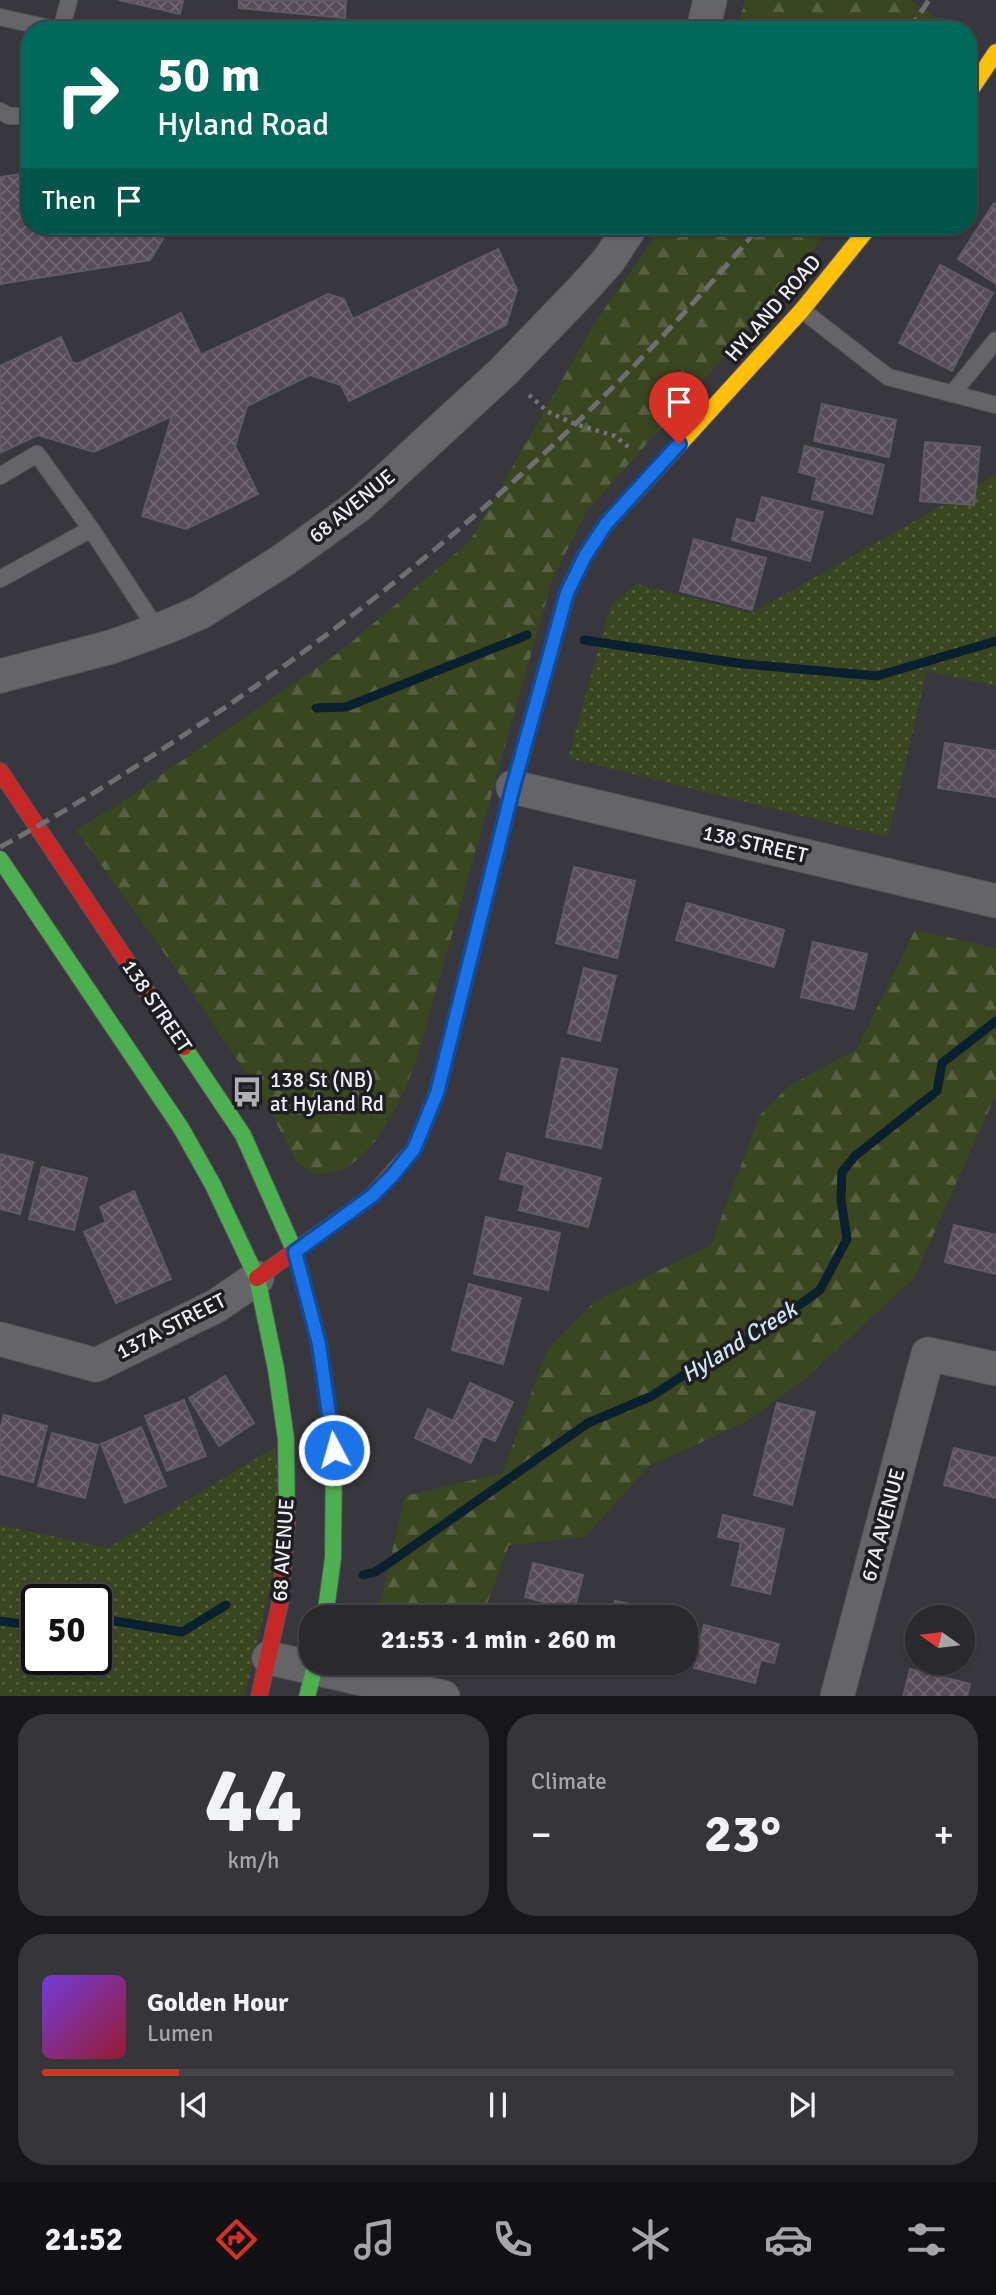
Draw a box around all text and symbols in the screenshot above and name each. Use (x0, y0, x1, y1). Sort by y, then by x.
text: 50 m (157, 45, 260, 105)
icon: right (42, 49, 133, 140)
text: Hyland Road (157, 105, 329, 144)
icon: arrive (110, 182, 148, 220)
text: Then (42, 185, 96, 217)
street label: HYLAND ROAD (720, 249, 826, 367)
pin (649, 372, 709, 444)
icon: arrive (660, 383, 698, 421)
street label: 68 AVENUE (304, 463, 400, 549)
street label: 138 STREET (700, 819, 811, 869)
street label: 138 STREET (116, 954, 198, 1058)
place label: 138 St (NB) at Hyland Rd (270, 1067, 384, 1117)
bus stop icon: 138 St (NB) at Hyland Rd (230, 1075, 264, 1109)
street label: 137A STREET (112, 1287, 231, 1365)
water label: Hyland Creek (676, 1294, 804, 1389)
position arrow (297, 1413, 371, 1487)
street label: 67A AVENUE (855, 1466, 911, 1584)
street label: 68 AVENUE (266, 1498, 300, 1602)
speed limit sign: 50 (21, 1584, 112, 1675)
north arrow (905, 1605, 975, 1675)
map controls (905, 1605, 975, 1675)
text: 21:53 · 1 min · 260 m (381, 1624, 616, 1656)
text: 44 (204, 1744, 303, 1857)
text: Climate (531, 1767, 607, 1796)
text: 23° (704, 1802, 781, 1866)
text: − (531, 1811, 552, 1858)
text: + (933, 1811, 954, 1858)
text: km/h (227, 1846, 280, 1875)
text: Golden Hour (147, 1987, 288, 2019)
text: Lumen (147, 2019, 213, 2048)
icon: previous (175, 2086, 213, 2124)
icon: pause (479, 2086, 517, 2124)
icon: next (783, 2086, 821, 2124)
icon: directions (212, 2215, 261, 2264)
icon: music (350, 2215, 399, 2264)
icon: phone (488, 2215, 537, 2264)
icon: climate (626, 2215, 675, 2264)
icon: car (764, 2215, 813, 2264)
icon: filters (902, 2215, 951, 2264)
text: 21:52 (45, 2220, 123, 2259)

